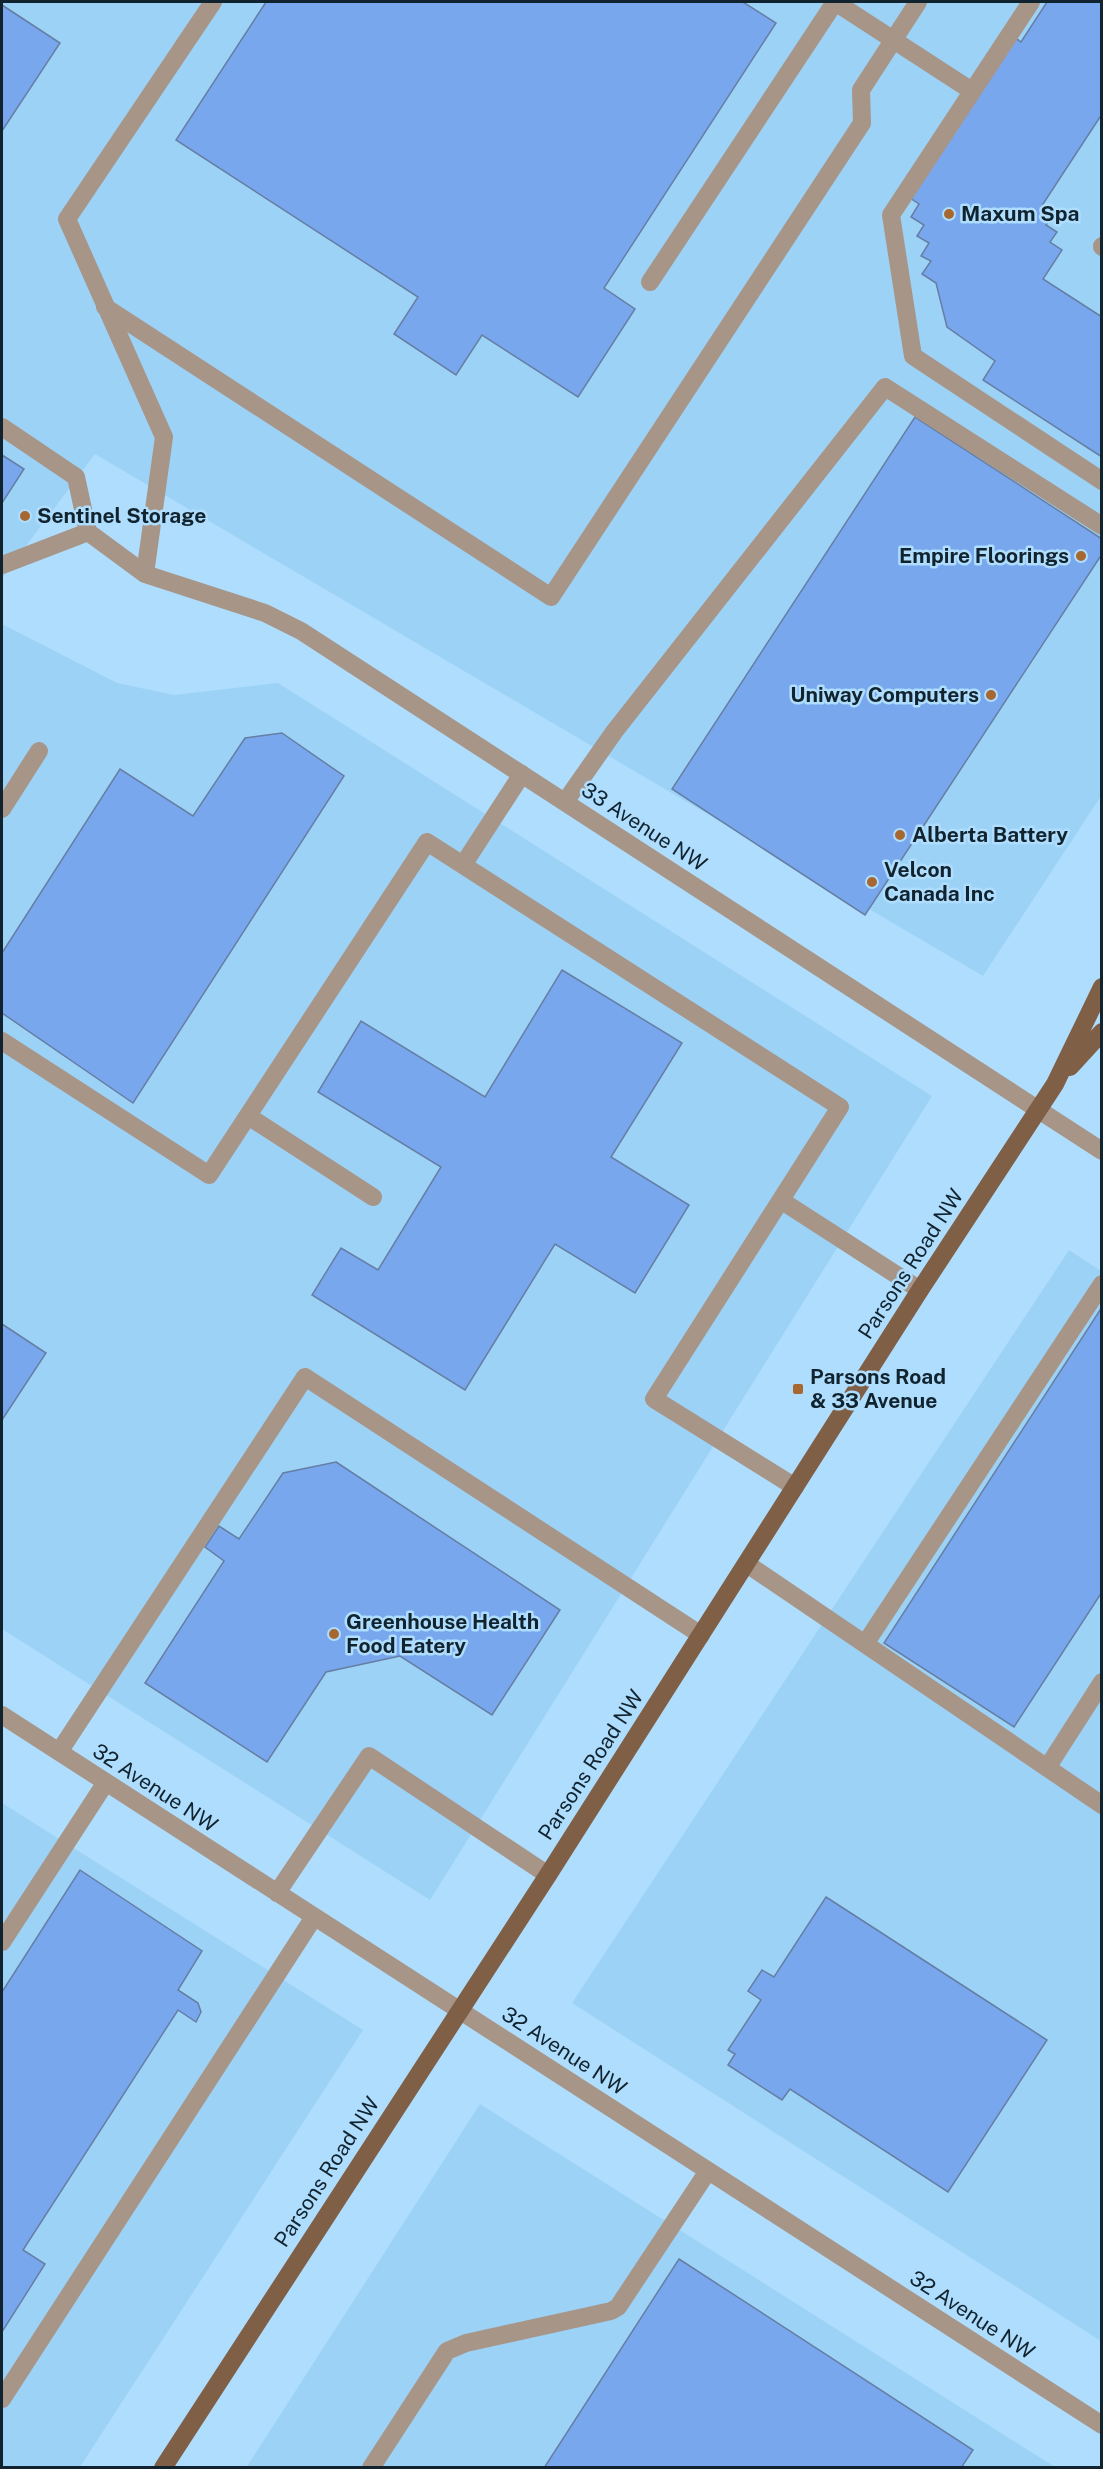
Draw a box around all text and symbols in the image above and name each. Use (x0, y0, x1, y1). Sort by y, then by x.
place label: Maxum Spa (961, 201, 1079, 226)
marker: Maxum Spa (942, 207, 956, 221)
place label: Sentinel Storage (37, 503, 206, 528)
marker: Sentinel Storage (18, 509, 32, 523)
place label: Empire Floorings (899, 543, 1069, 568)
marker: Empire Floorings (1074, 549, 1088, 563)
place label: Uniway Computers (790, 682, 979, 707)
marker: Uniway Computers (984, 688, 998, 702)
street label: 33 Avenue NW (577, 777, 712, 876)
place label: Alberta Battery (912, 822, 1068, 847)
marker: Alberta Battery (893, 828, 907, 842)
place label: Velcon Canada Inc (884, 857, 995, 906)
marker: Velcon Canada Inc (865, 875, 879, 889)
street label: Parsons Road NW (853, 1184, 968, 1343)
place label: Parsons Road & 33 Avenue (810, 1364, 946, 1413)
marker: Parsons Road & 33 Avenue (791, 1382, 805, 1396)
place label: Greenhouse Health Food Eatery (346, 1609, 539, 1658)
marker: Greenhouse Health Food Eatery (327, 1627, 341, 1641)
street label: Parsons Road NW (533, 1685, 648, 1844)
street label: 32 Avenue NW (88, 1738, 222, 1837)
street label: 32 Avenue NW (497, 2001, 631, 2100)
street label: Parsons Road NW (269, 2092, 384, 2251)
street label: 32 Avenue NW (905, 2265, 1039, 2364)

